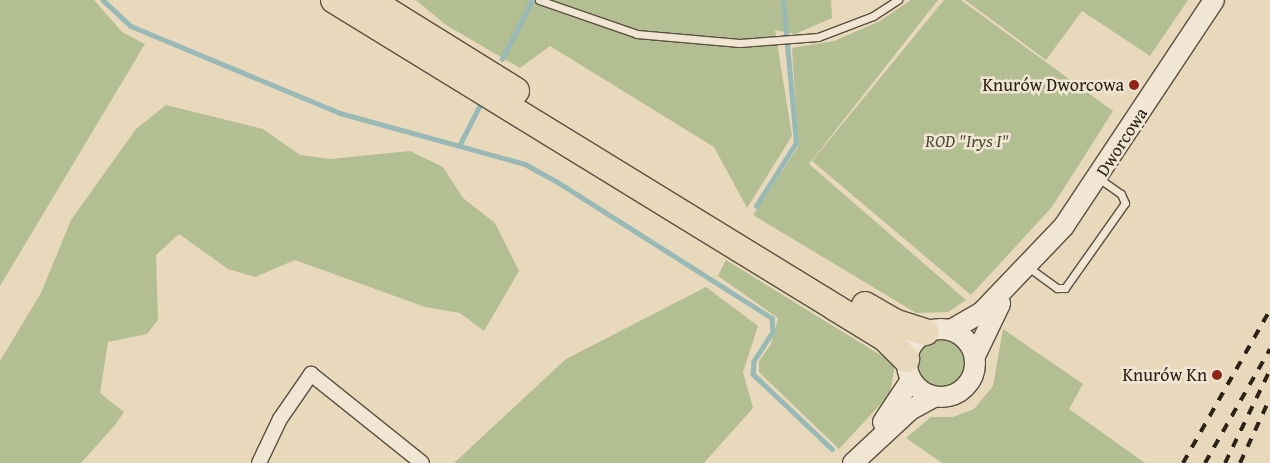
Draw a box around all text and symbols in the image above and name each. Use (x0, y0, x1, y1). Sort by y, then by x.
place label: Knurów Dworcowa (982, 74, 1124, 96)
marker: Knurów Dworcowa (1128, 79, 1140, 91)
street label: Dworcowa (1092, 104, 1152, 180)
park label: ROD "Irys I" (925, 130, 1009, 152)
place label: Knurów Kn (1122, 364, 1207, 386)
marker: Knurów Kn (1211, 369, 1223, 381)

